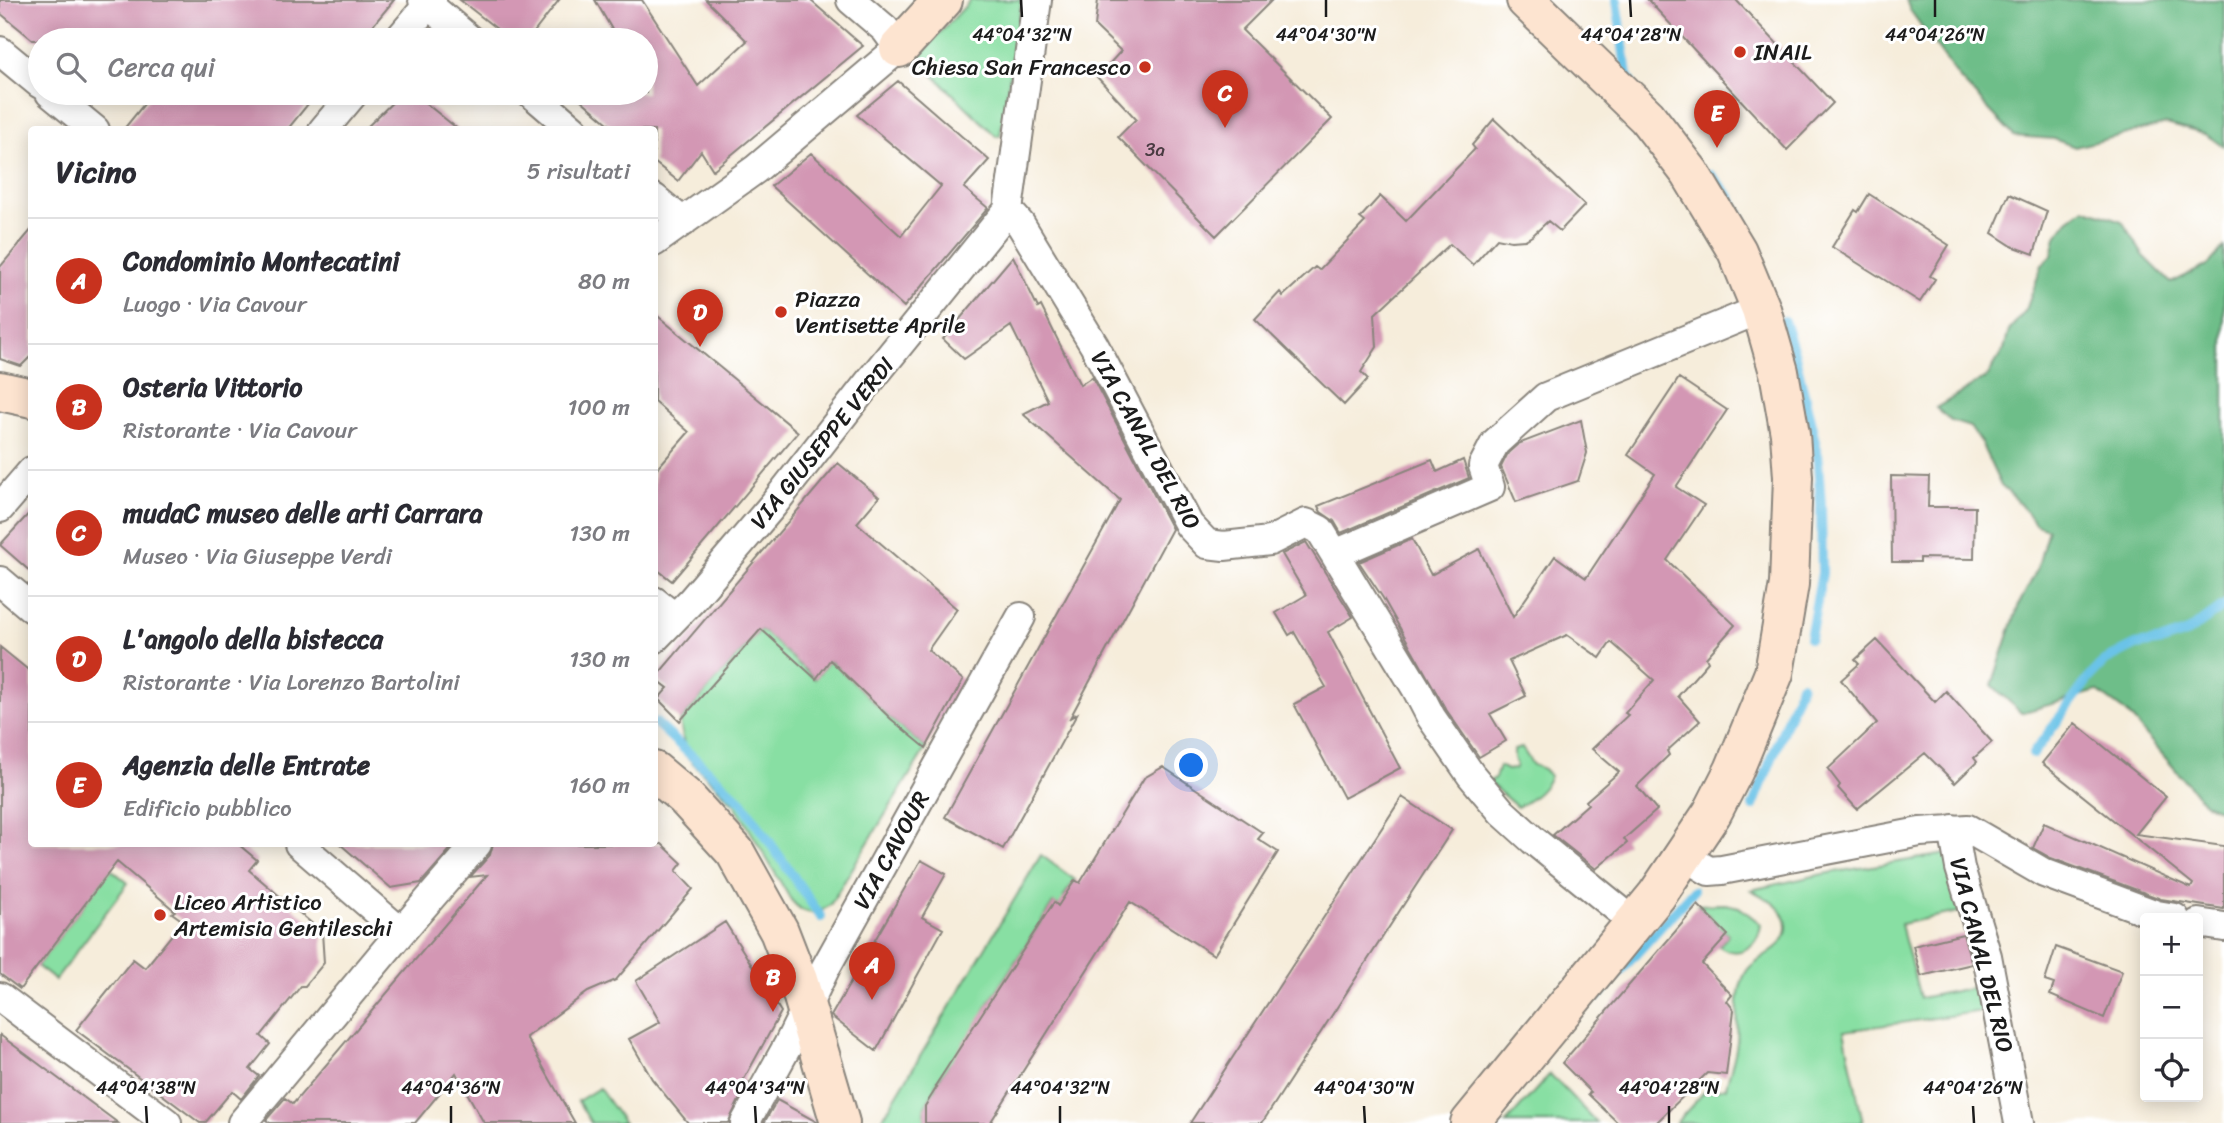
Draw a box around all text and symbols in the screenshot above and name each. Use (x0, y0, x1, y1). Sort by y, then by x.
text: 44°04'32"N (972, 19, 1072, 51)
text: 44°04'30"N (1276, 19, 1377, 51)
text: 44°04'28"N (1581, 19, 1682, 51)
text: 44°04'26"N (1885, 19, 1986, 51)
search box (28, 28, 658, 105)
place label: INAIL (1753, 32, 1812, 73)
text: Cerca qui (108, 44, 215, 90)
marker: INAIL (1732, 44, 1748, 60)
place label: Chiesa San Francesco (912, 47, 1131, 88)
icon: search (52, 48, 90, 86)
marker: Chiesa San Francesco (1137, 59, 1153, 75)
pin: C (1202, 70, 1248, 128)
pin: E (1694, 90, 1740, 148)
house number: 3a (1145, 133, 1165, 166)
text: Vicino (56, 145, 136, 199)
text: 5 risultati (527, 151, 630, 192)
text: Condominio Montecatini (123, 238, 399, 284)
text: A (71, 261, 87, 302)
text: 80 m (578, 261, 630, 302)
place label: Piazza Ventisette Aprile (795, 279, 965, 346)
text: Luogo · Via Cavour (123, 284, 306, 325)
pin: D (677, 289, 723, 347)
marker: Piazza Ventisette Aprile (773, 304, 789, 320)
street label: VIA CANAL DEL RIO (1079, 343, 1212, 538)
street label: VIA GIUSEPPE VERDI (739, 348, 905, 539)
text: Osteria Vittorio (123, 364, 303, 410)
text: B (72, 387, 86, 428)
text: 100 m (567, 387, 630, 428)
text: Ristorante · Via Cavour (123, 410, 357, 451)
text: mudaC museo delle arti Carrara (123, 490, 483, 536)
text: C (72, 513, 86, 554)
text: 130 m (569, 513, 630, 554)
text: Museo · Via Giuseppe Verdi (123, 536, 392, 577)
text: L'angolo della bistecca (123, 616, 383, 662)
text: D (72, 639, 86, 680)
text: 130 m (569, 639, 630, 680)
text: Ristorante · Via Lorenzo Bartolini (123, 662, 460, 703)
text: Agenzia delle Entrate (123, 742, 370, 788)
your location (1174, 748, 1208, 782)
text: E (73, 765, 85, 806)
text: 160 m (569, 765, 630, 806)
street label: VIA CAVOUR (842, 783, 941, 917)
text: Edificio pubblico (123, 788, 292, 829)
street label: VIA CANAL DEL RIO (1937, 853, 2026, 1057)
place label: Liceo Artistico Artemisia Gentileschi (173, 882, 393, 949)
marker: Liceo Artistico Artemisia Gentileschi (152, 907, 168, 923)
map controls (2140, 913, 2203, 1102)
button: + (2140, 913, 2203, 976)
pin: A (849, 942, 895, 1000)
pin: B (750, 954, 796, 1012)
button: − (2140, 976, 2203, 1039)
button: locate (2140, 1039, 2203, 1102)
text: 44°04'38"N (96, 1072, 197, 1104)
text: 44°04'36"N (401, 1072, 501, 1104)
text: 44°04'34"N (705, 1072, 806, 1104)
text: 44°04'32"N (1010, 1072, 1110, 1104)
text: 44°04'30"N (1314, 1072, 1415, 1104)
text: 44°04'28"N (1619, 1072, 1720, 1104)
text: 44°04'26"N (1923, 1072, 2024, 1104)

